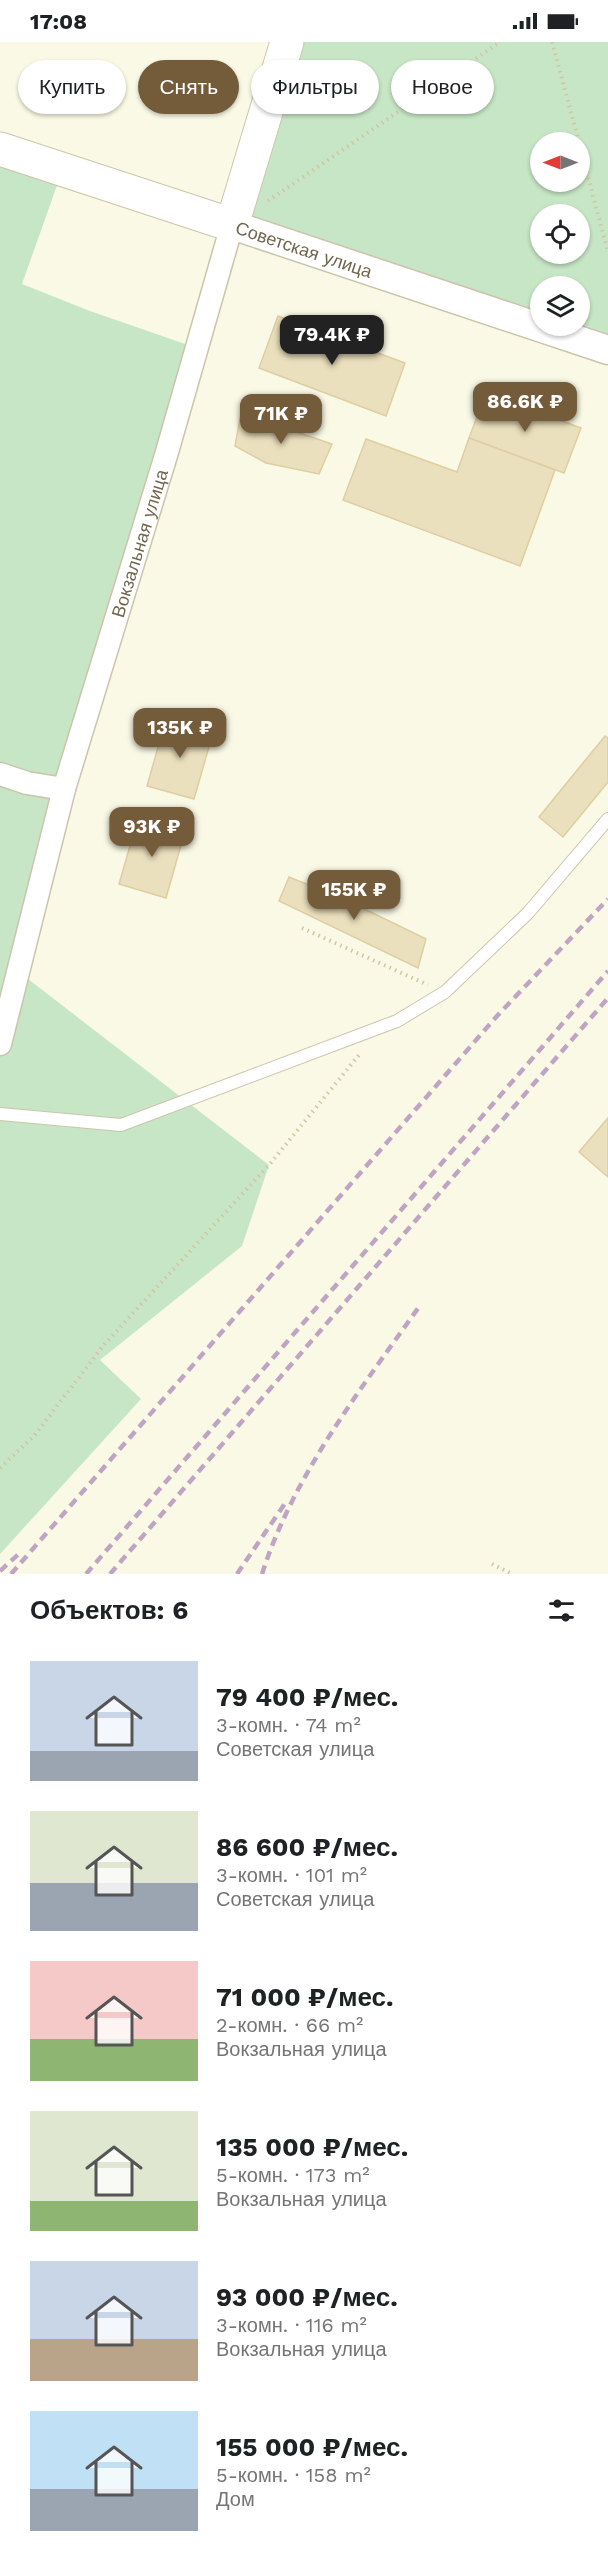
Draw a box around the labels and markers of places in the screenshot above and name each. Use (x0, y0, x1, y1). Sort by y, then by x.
pin: 79.4K ₽ (277, 315, 387, 366)
pin: 86.6K ₽ (470, 382, 580, 433)
pin: 71K ₽ (239, 394, 323, 445)
pin: 135K ₽ (131, 708, 229, 759)
pin: 93K ₽ (110, 807, 194, 858)
pin: 155K ₽ (305, 870, 403, 921)

